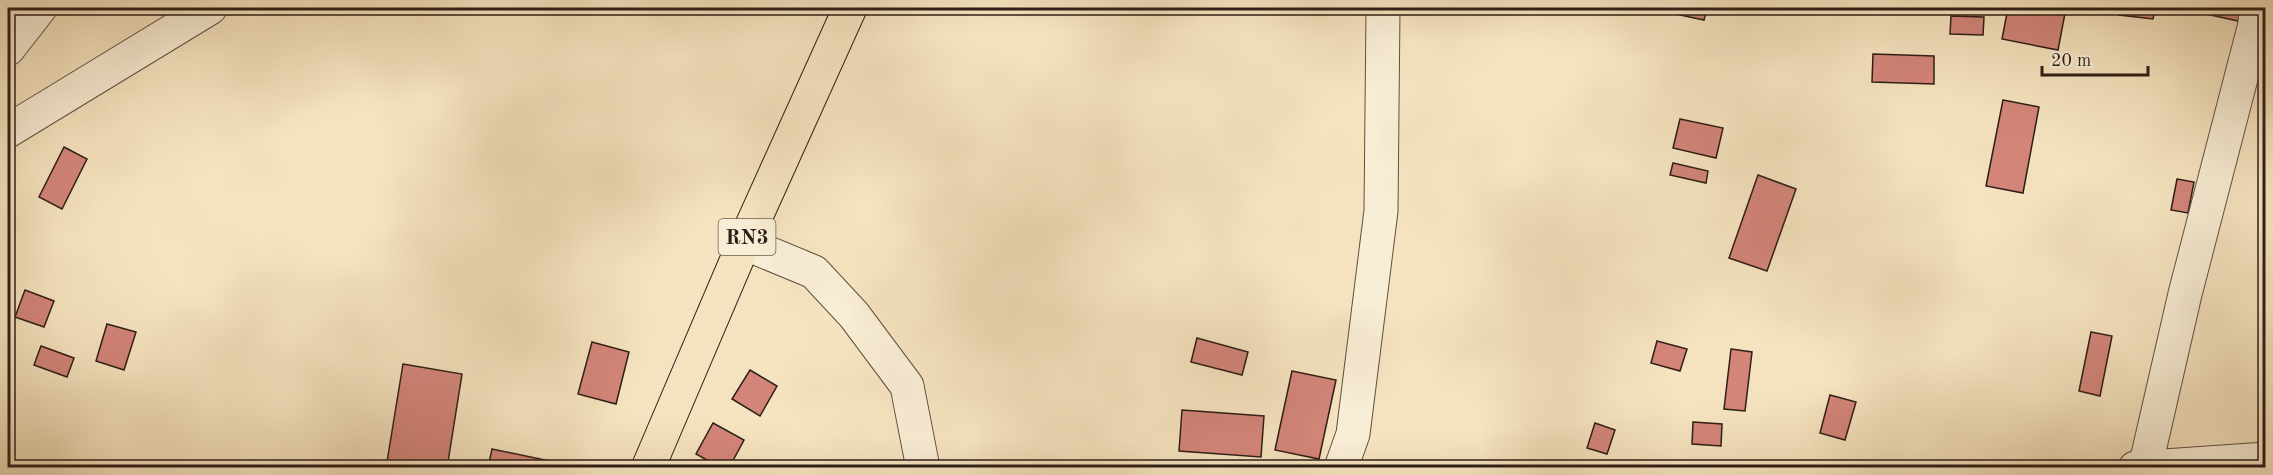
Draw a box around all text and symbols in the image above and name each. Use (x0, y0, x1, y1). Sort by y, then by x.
scale bar (2042, 39, 2148, 77)
text: 20 m (2051, 52, 2091, 70)
road number: RN3 (718, 219, 776, 255)

